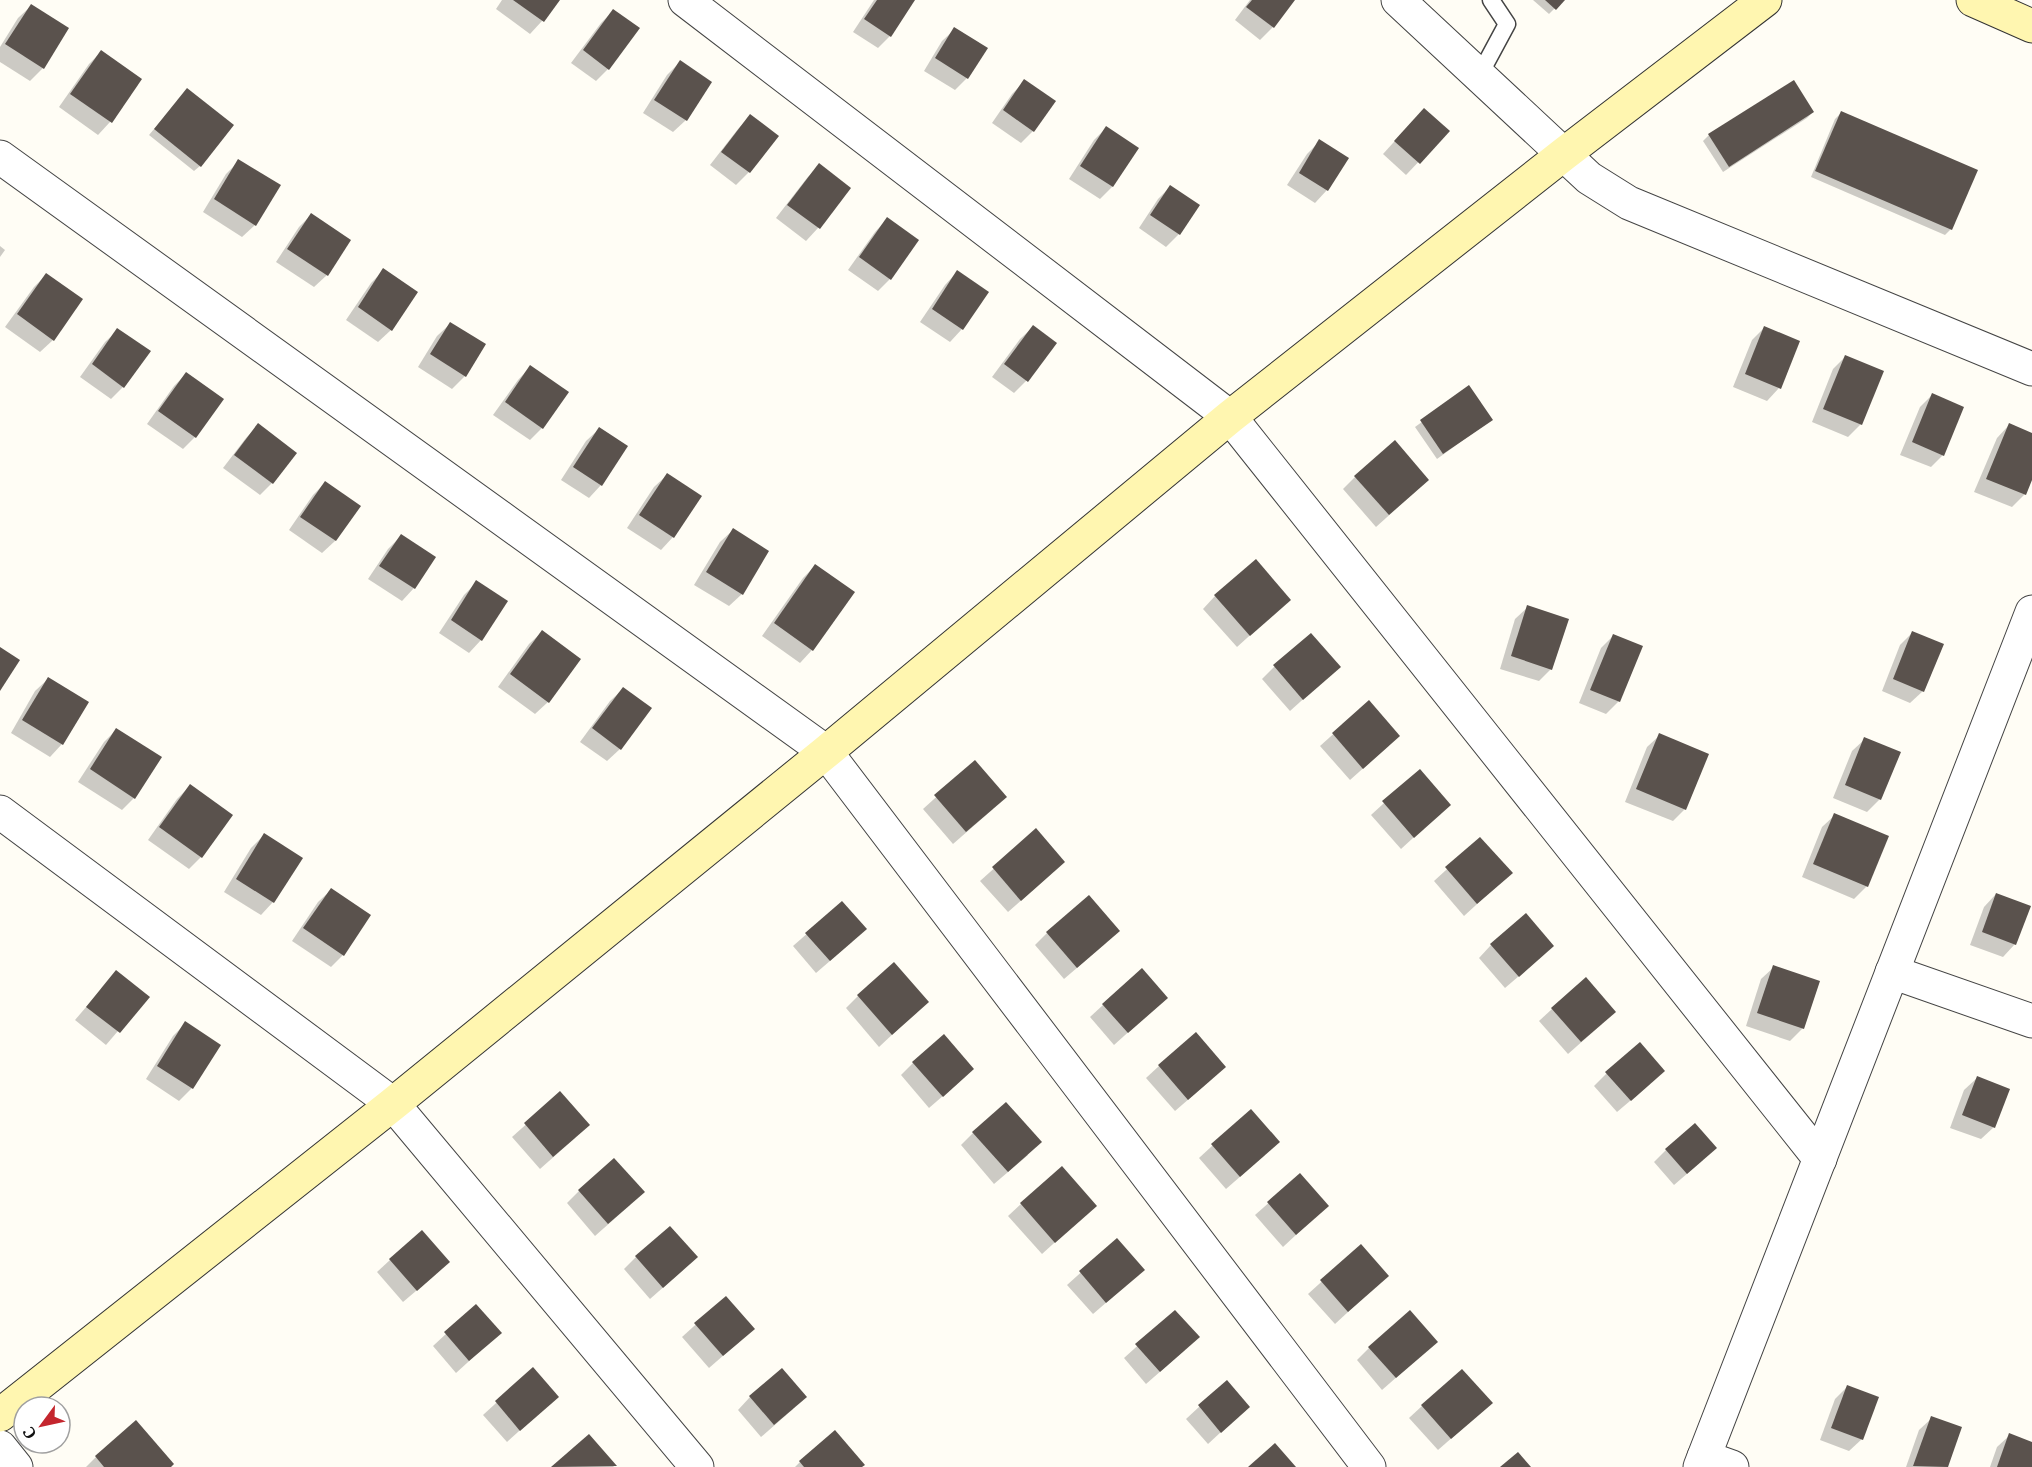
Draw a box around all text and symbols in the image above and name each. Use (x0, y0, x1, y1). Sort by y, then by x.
north arrow (12, 1395, 72, 1455)
text: С (17, 1423, 42, 1444)

